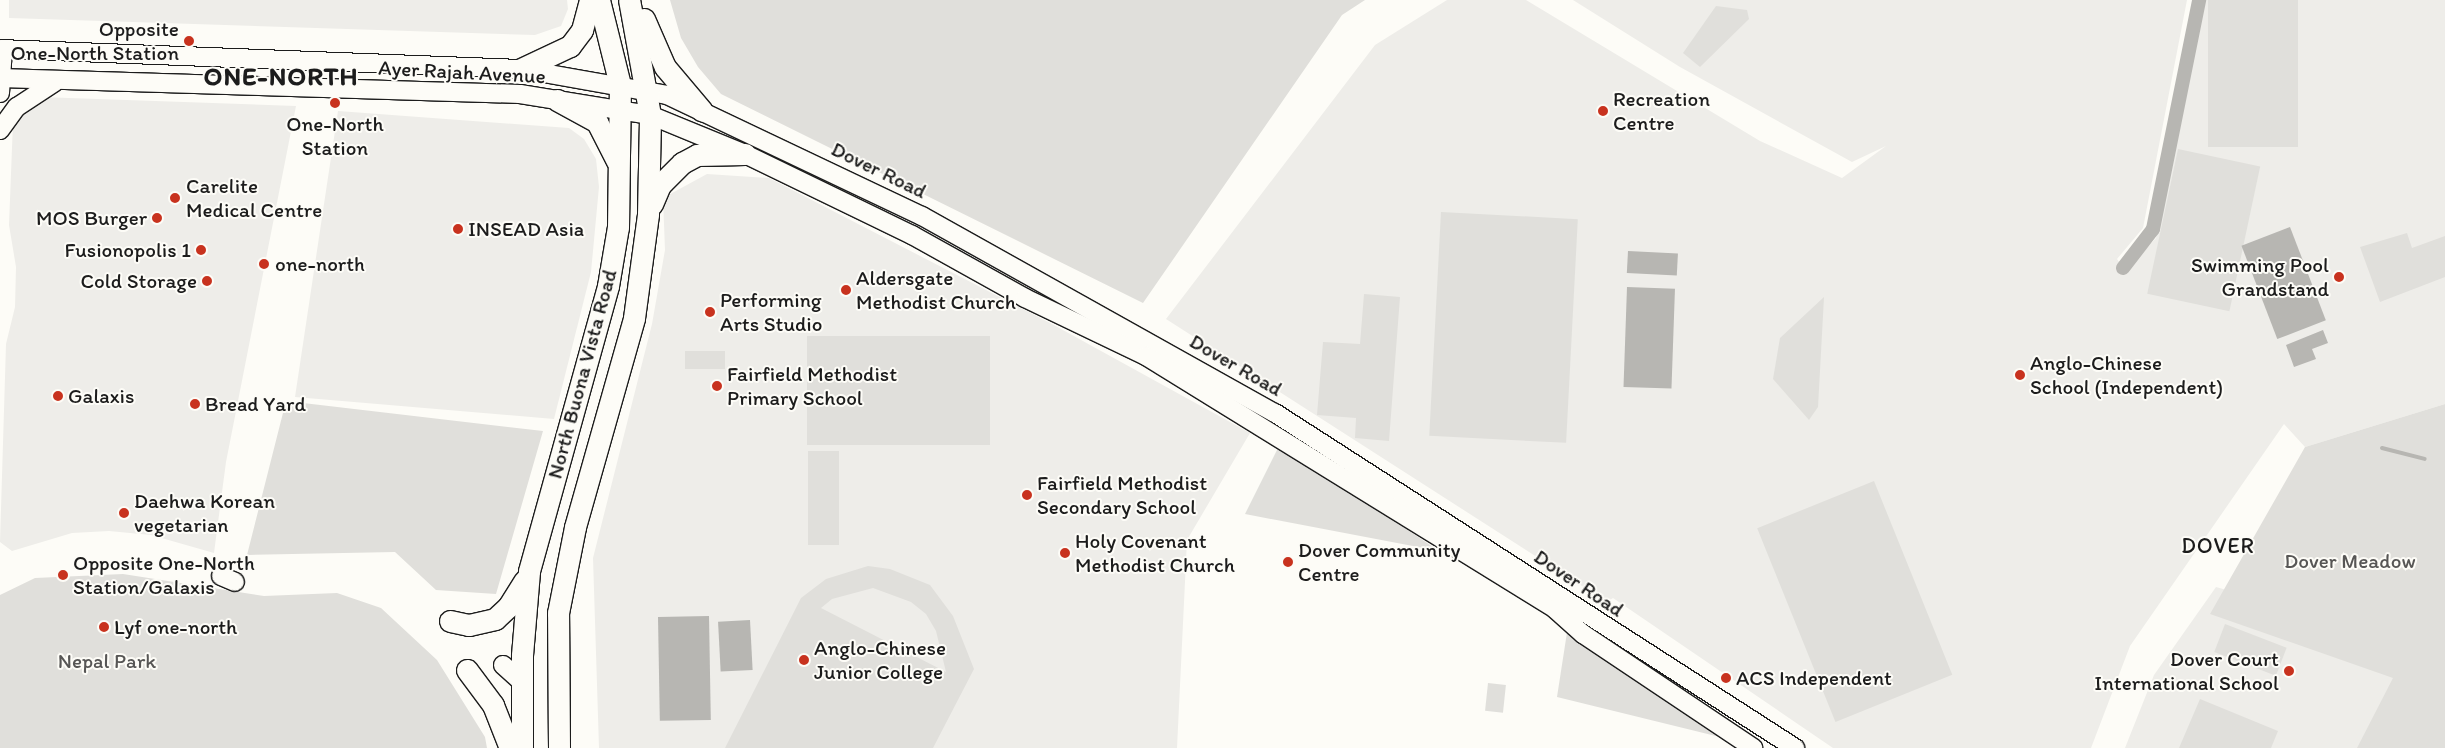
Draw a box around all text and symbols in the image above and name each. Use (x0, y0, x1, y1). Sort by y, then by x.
place label: Opposite One-North Station (10, 16, 179, 66)
marker: Opposite One-North Station (183, 35, 195, 47)
street label: Ayer Rajah Avenue (378, 55, 546, 89)
district label: ONE-NORTH (202, 61, 360, 93)
place label: Recreation Centre (1613, 86, 1710, 136)
marker: One-North Station (329, 97, 341, 109)
marker: Recreation Centre (1597, 105, 1609, 117)
place label: One-North Station (286, 111, 384, 161)
street label: Dover Road (828, 136, 930, 204)
place label: Carelite Medical Centre (186, 173, 322, 223)
marker: Carelite Medical Centre (168, 191, 182, 205)
place label: MOS Burger (36, 205, 147, 231)
marker: MOS Burger (151, 212, 163, 224)
place label: INSEAD Asia (468, 216, 584, 242)
marker: INSEAD Asia (452, 223, 464, 235)
place label: Fusionopolis 1 (65, 237, 191, 263)
marker: Fusionopolis 1 (195, 244, 207, 256)
place label: one-north (275, 251, 365, 277)
place label: Swimming Pool Grandstand (2192, 252, 2329, 302)
marker: one-north (257, 257, 271, 271)
place label: Aldersgate Methodist Church (856, 265, 1016, 315)
street label: North Buona Vista Road (542, 267, 622, 481)
place label: Cold Storage (81, 268, 197, 294)
marker: Swimming Pool Grandstand (2333, 271, 2345, 283)
marker: Cold Storage (201, 275, 213, 287)
marker: Aldersgate Methodist Church (840, 284, 852, 296)
place label: Performing Arts Studio (720, 287, 822, 337)
marker: Performing Arts Studio (704, 306, 716, 318)
street label: Dover Road (1185, 329, 1287, 401)
place label: Anglo-Chinese School (Independent) (2030, 350, 2223, 400)
place label: Fairfield Methodist Primary School (727, 361, 897, 411)
marker: Anglo-Chinese School (Independent) (2014, 369, 2026, 381)
marker: Fairfield Methodist Primary School (711, 380, 723, 392)
place label: Galaxis (68, 383, 134, 409)
marker: Galaxis (52, 390, 64, 402)
place label: Bread Yard (205, 391, 304, 417)
marker: Bread Yard (189, 398, 201, 410)
place label: Fairfield Methodist Secondary School (1037, 470, 1207, 520)
place label: Daehwa Korean vegetarian (134, 488, 274, 538)
marker: Fairfield Methodist Secondary School (1021, 489, 1033, 501)
marker: Daehwa Korean vegetarian (118, 507, 130, 519)
place label: Holy Covenant Methodist Church (1075, 528, 1235, 578)
district label: DOVER (2180, 533, 2256, 559)
place label: Dover Community Centre (1298, 537, 1460, 587)
street label: Dover Road (1530, 544, 1628, 622)
marker: Holy Covenant Methodist Church (1059, 547, 1071, 559)
park label: Dover Meadow (2285, 548, 2415, 574)
place label: Opposite One-North Station/Galaxis (73, 550, 255, 600)
marker: Dover Community Centre (1282, 556, 1294, 568)
marker: Opposite One-North Station/Galaxis (57, 569, 69, 581)
place label: Lyf one-north (114, 614, 237, 640)
marker: Lyf one-north (98, 621, 110, 633)
place label: Anglo-Chinese Junior College (814, 635, 946, 685)
place label: Dover Court International School (2094, 646, 2279, 696)
park label: Nepal Park (58, 648, 156, 674)
marker: Anglo-Chinese Junior College (798, 654, 810, 666)
place label: ACS Independent (1736, 665, 1894, 691)
marker: Dover Court International School (2283, 665, 2295, 677)
marker: ACS Independent (1720, 672, 1732, 684)

